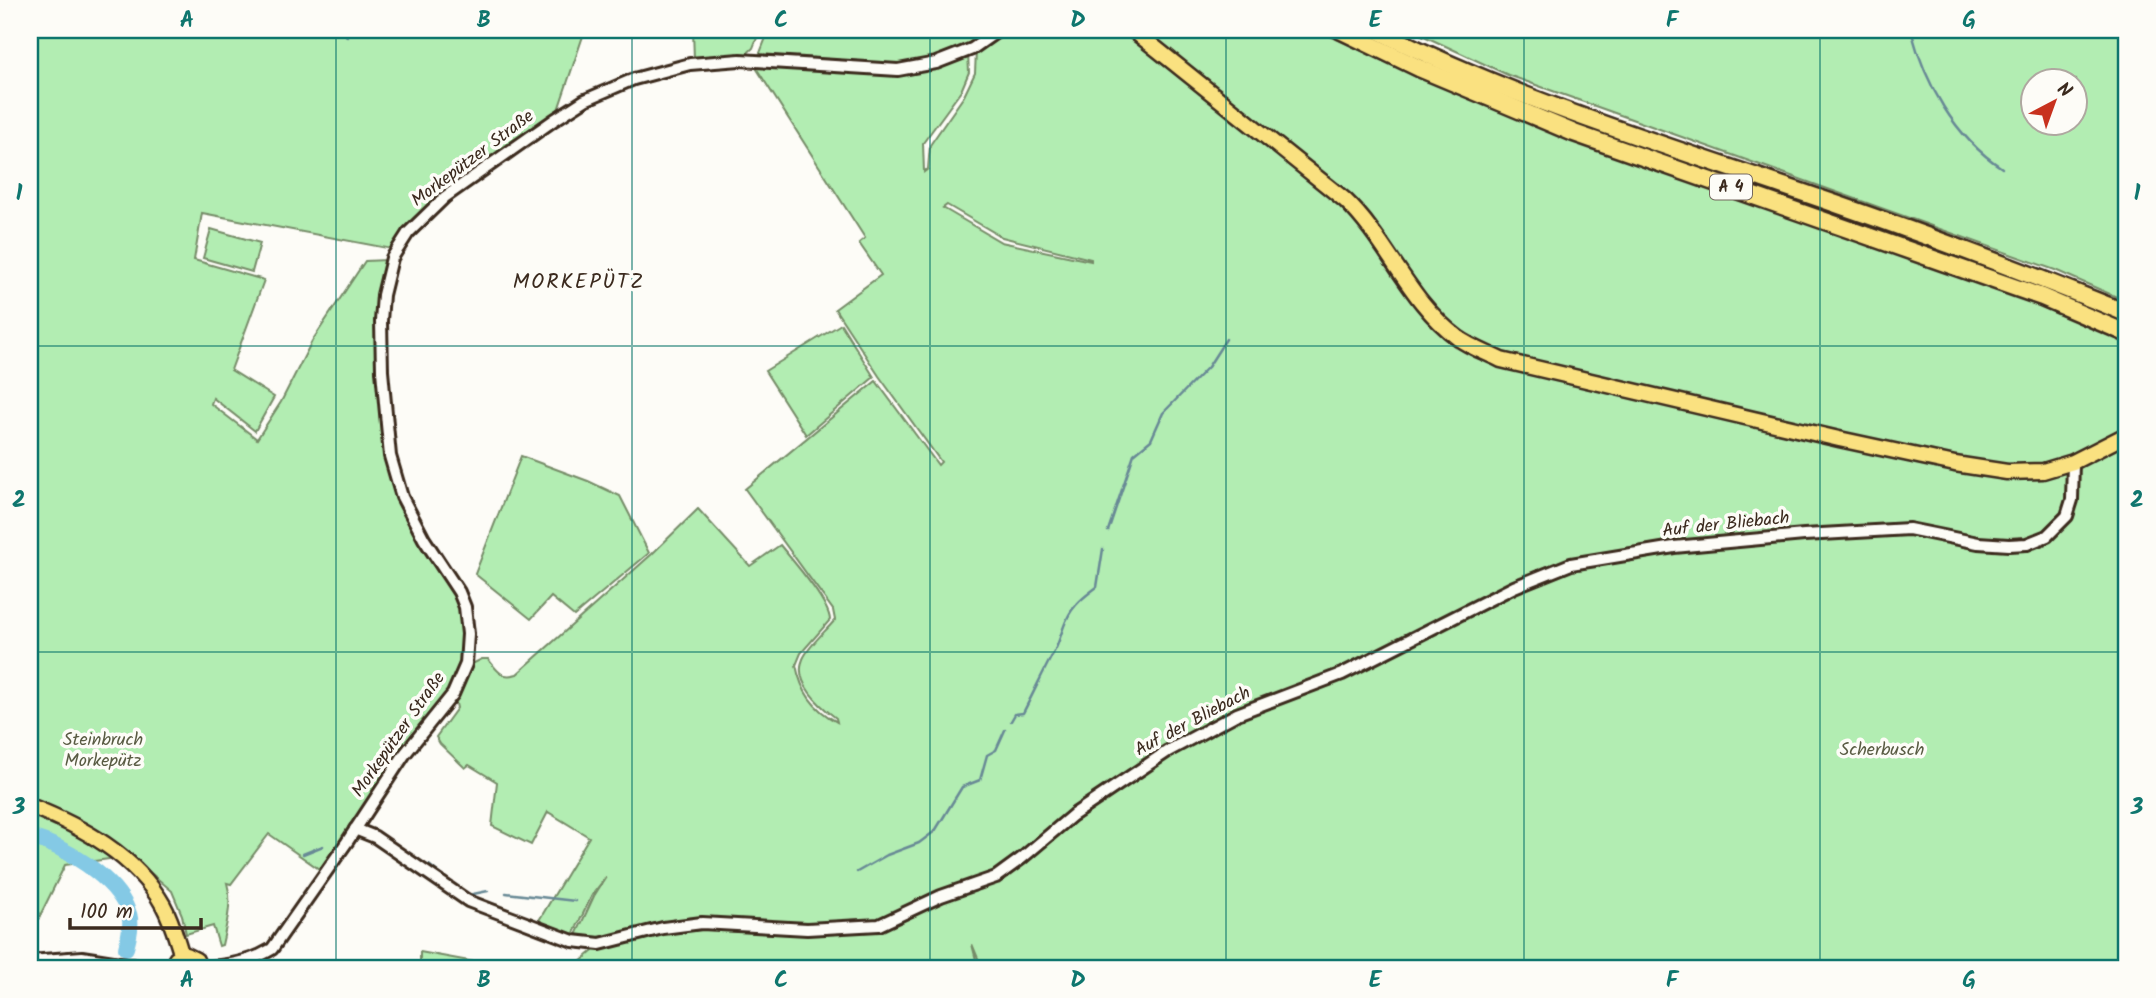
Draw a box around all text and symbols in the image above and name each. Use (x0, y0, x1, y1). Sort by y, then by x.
text: A (180, 3, 194, 39)
text: B (477, 3, 491, 39)
text: C (774, 3, 788, 39)
text: D (1070, 3, 1086, 39)
text: E (1369, 3, 1383, 39)
text: F (1666, 3, 1680, 39)
text: G (1962, 3, 1976, 39)
north arrow (2020, 66, 2090, 136)
text: N (2049, 75, 2078, 106)
street label: Morkepützer Straße (405, 103, 541, 215)
road number: A 4 (1710, 174, 1752, 200)
text: 1 (16, 176, 23, 212)
text: 1 (2134, 176, 2141, 212)
district label: MORKEPÜTZ (513, 266, 645, 299)
text: 2 (12, 483, 26, 519)
text: 2 (2130, 483, 2144, 519)
street label: Auf der Bliebach (1661, 504, 1791, 546)
street label: Morkepützer Straße (345, 666, 453, 804)
street label: Auf der Bliebach (1130, 679, 1256, 765)
park label: Steinbruch Morkepütz (63, 726, 143, 776)
park label: Scherbusch (1840, 736, 1924, 765)
text: 3 (12, 790, 26, 826)
text: 3 (2130, 790, 2144, 826)
scale bar (70, 886, 201, 930)
text: 100 m (80, 896, 133, 929)
text: A (180, 963, 194, 998)
text: B (477, 963, 491, 998)
text: C (774, 963, 788, 998)
text: D (1070, 963, 1086, 998)
text: E (1369, 963, 1383, 998)
text: F (1666, 963, 1680, 998)
text: G (1962, 963, 1976, 998)

